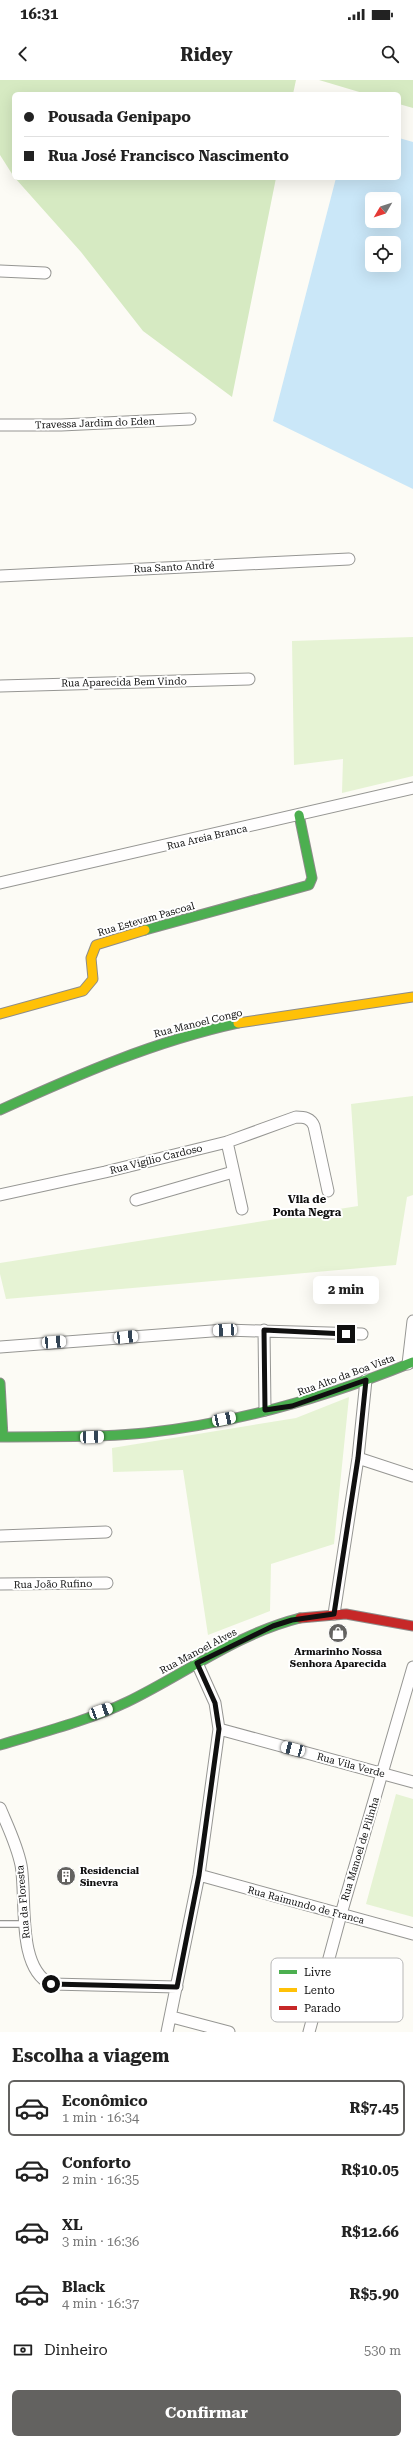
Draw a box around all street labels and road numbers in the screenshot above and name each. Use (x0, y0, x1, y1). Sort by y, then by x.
street label: Travessa Jardim do Eden (35, 415, 156, 431)
street label: Rua Santo André (133, 559, 215, 575)
street label: Rua Aparecida Bem Vindo (61, 675, 187, 689)
street label: Rua Areia Branca (166, 822, 249, 852)
street label: Rua Estevam Pascoal (96, 900, 196, 938)
street label: Rua Manoel Congo (153, 1007, 243, 1039)
street label: Rua Vigílio Cardoso (109, 1142, 203, 1176)
street label: Rua Alto da Boa Vista (296, 1352, 397, 1398)
street label: Rua João Rufino (14, 1578, 92, 1590)
street label: Rua Manoel Alves (158, 1626, 239, 1676)
street label: Rua Vila Verde (316, 1751, 387, 1780)
street label: Rua Manoel de Pilinha (339, 1795, 381, 1902)
street label: Rua da Floresta (14, 1864, 32, 1939)
street label: Rua Raimundo de Franca (246, 1884, 366, 1926)

